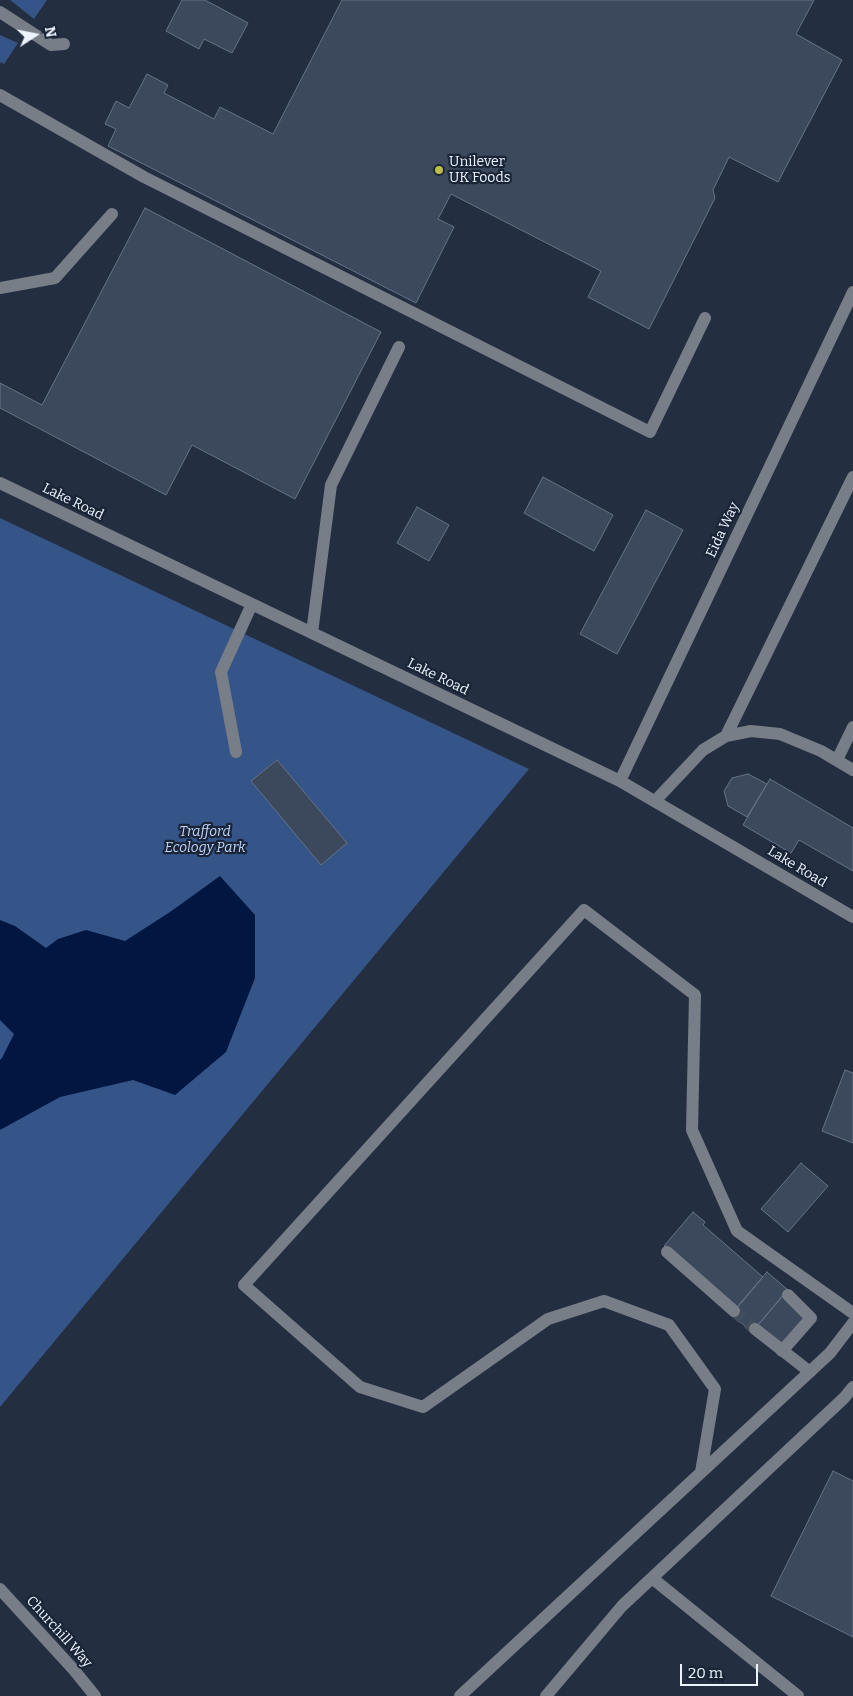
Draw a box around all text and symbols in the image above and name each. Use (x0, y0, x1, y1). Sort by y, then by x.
north arrow (10, 10, 60, 60)
text: N (41, 25, 60, 39)
place label: Unilever UK Foods (449, 154, 510, 186)
marker: Unilever UK Foods (433, 164, 445, 176)
street label: Lake Road (40, 480, 106, 524)
street label: Eida Way (703, 500, 743, 560)
street label: Lake Road (405, 655, 471, 699)
park label: Trafford Ecology Park (164, 824, 246, 856)
street label: Lake Road (764, 843, 830, 891)
street label: Churchill Way (23, 1593, 95, 1671)
scale bar (683, 1654, 760, 1686)
text: 20 m (688, 1664, 723, 1682)

